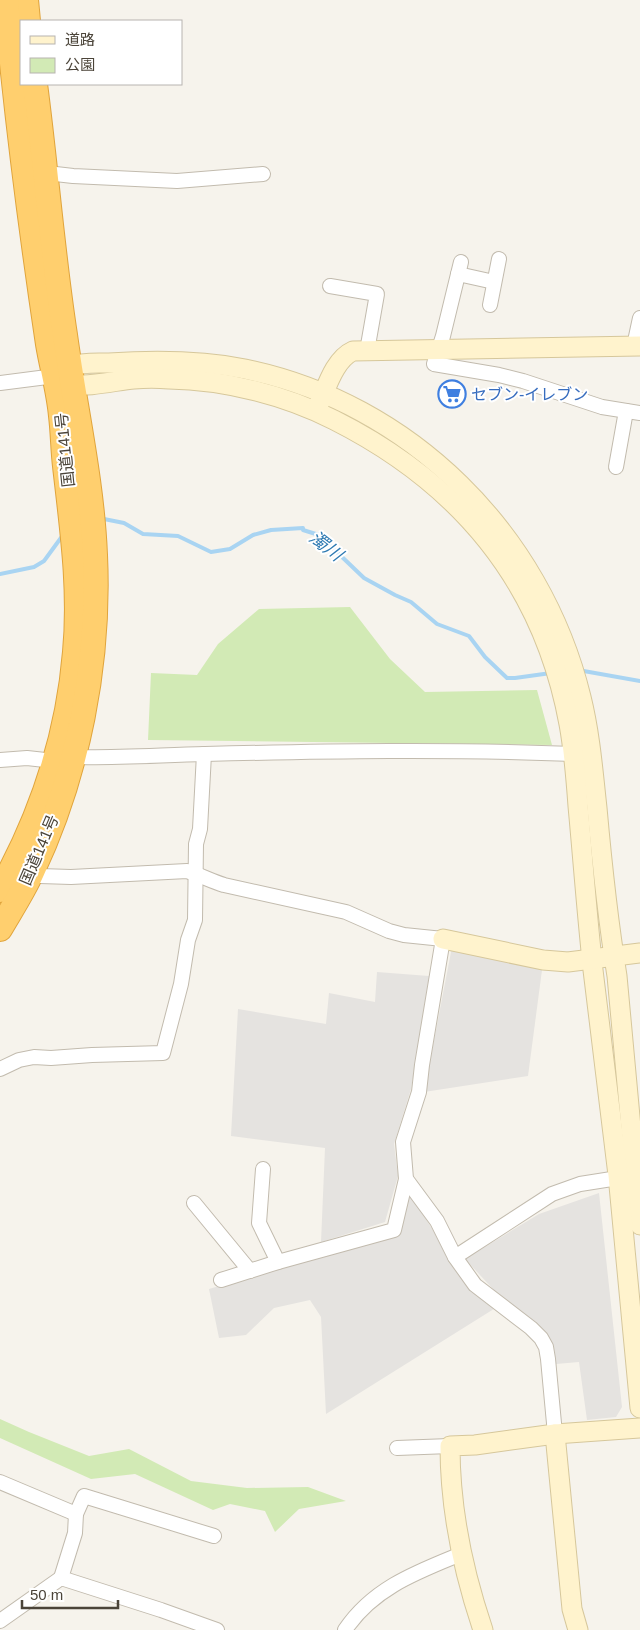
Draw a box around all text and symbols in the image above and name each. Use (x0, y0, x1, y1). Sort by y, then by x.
legend (20, 20, 182, 85)
text: 道路 (65, 31, 95, 48)
text: 公園 (65, 56, 95, 73)
supermarket icon: セブン-イレブン (437, 379, 467, 409)
place label: セブン-イレブン (471, 386, 588, 403)
street label: 国道141号 (53, 412, 77, 488)
water label: 濁川 (306, 527, 348, 566)
street label: 国道141号 (17, 812, 61, 888)
scale bar (22, 1578, 119, 1610)
text: 50 m (30, 1586, 63, 1603)

